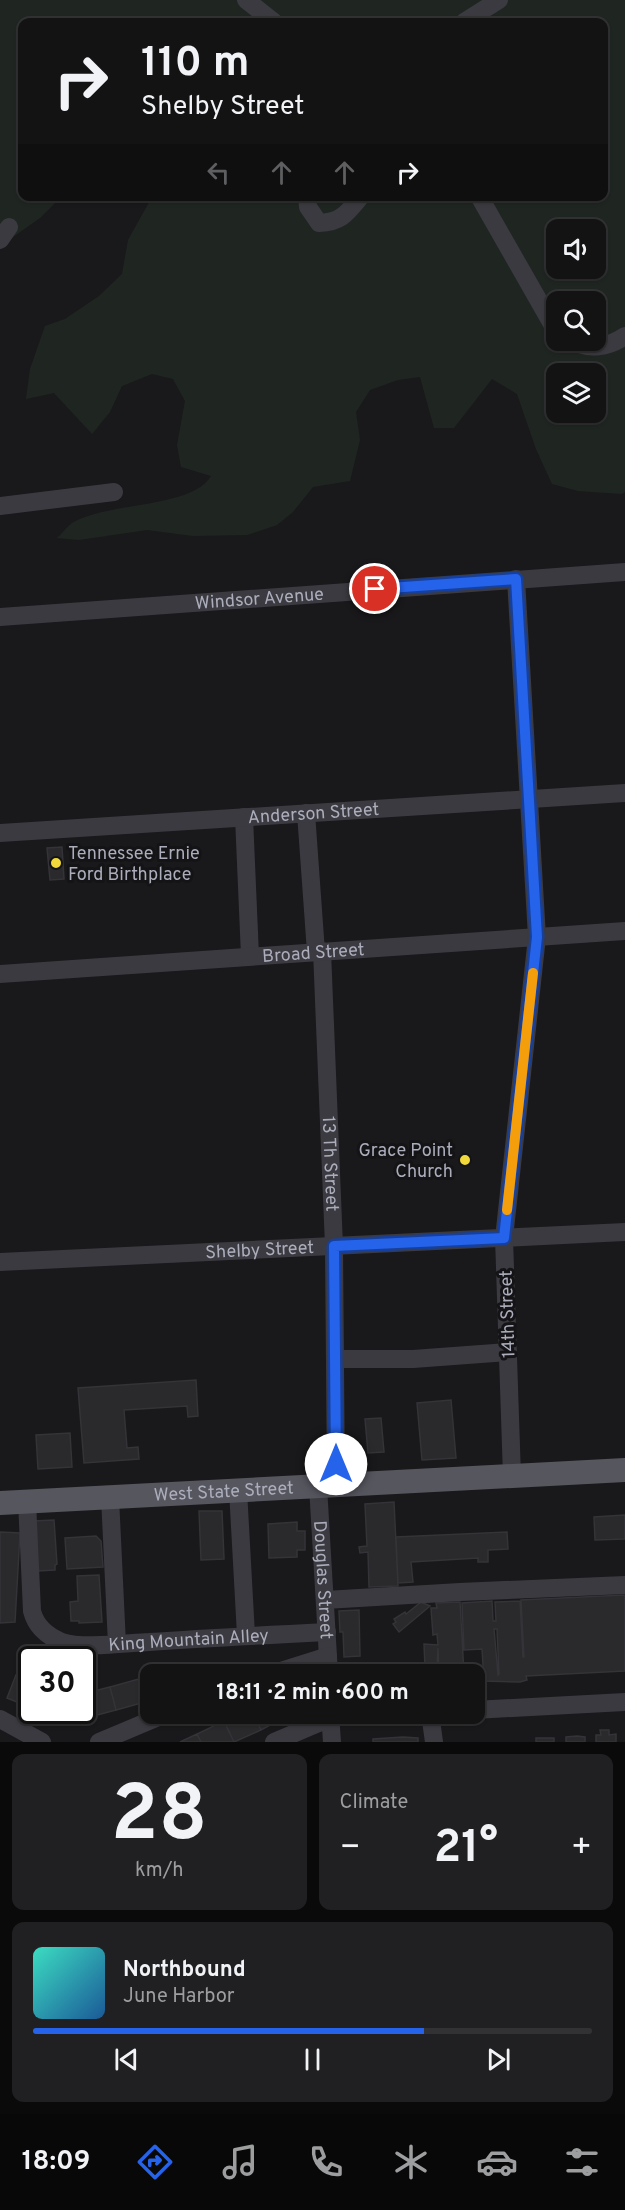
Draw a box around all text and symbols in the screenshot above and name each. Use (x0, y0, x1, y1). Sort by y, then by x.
text: 110 m (141, 38, 250, 91)
icon: right (42, 42, 120, 120)
text: Shelby Street (141, 90, 304, 124)
icon: left (202, 156, 235, 189)
icon: ahead (265, 156, 298, 189)
icon: ahead (328, 156, 361, 189)
icon: right (391, 156, 424, 189)
map controls (546, 219, 606, 423)
button: sound (546, 219, 606, 279)
button: search (546, 291, 606, 351)
button: layers (546, 363, 606, 423)
pin (349, 563, 400, 614)
icon: arrive (358, 572, 391, 605)
street label: Windsor Avenue (194, 584, 325, 616)
street label: Anderson Street (247, 799, 380, 830)
place label: Tennessee Ernie Ford Birthplace (68, 843, 200, 887)
marker: Tennessee Ernie Ford Birthplace (49, 856, 63, 870)
street label: Broad Street (261, 939, 365, 969)
street label: 13 Th Street (316, 1116, 343, 1212)
place label: Grace Point Church (358, 1140, 453, 1184)
marker: Grace Point Church (458, 1153, 472, 1167)
street label: Shelby Street (205, 1237, 315, 1265)
street label: 14th Street (495, 1270, 522, 1358)
position arrow (304, 1432, 368, 1496)
street label: West State Street (153, 1478, 294, 1508)
street label: Douglas Street (307, 1520, 337, 1640)
street label: King Mountain Alley (108, 1625, 269, 1658)
speed limit sign: 30 (18, 1646, 96, 1724)
text: 18:11 · 2 min · 600 m (216, 1680, 409, 1707)
text: 28 (111, 1769, 208, 1868)
text: Climate (340, 1790, 408, 1816)
text: 21° (434, 1821, 498, 1878)
text: − (340, 1828, 361, 1870)
text: + (571, 1828, 592, 1870)
text: km/h (135, 1858, 184, 1884)
text: Northbound (123, 1957, 246, 1984)
text: June Harbor (123, 1984, 235, 2010)
icon: previous (110, 2043, 143, 2076)
icon: pause (296, 2043, 329, 2076)
icon: next (482, 2043, 515, 2076)
icon: directions (134, 2141, 176, 2183)
icon: music (219, 2141, 261, 2183)
icon: phone (305, 2141, 347, 2183)
icon: climate (390, 2141, 432, 2183)
icon: car (476, 2141, 518, 2183)
icon: filters (561, 2141, 603, 2183)
text: 18:09 (22, 2145, 90, 2179)

